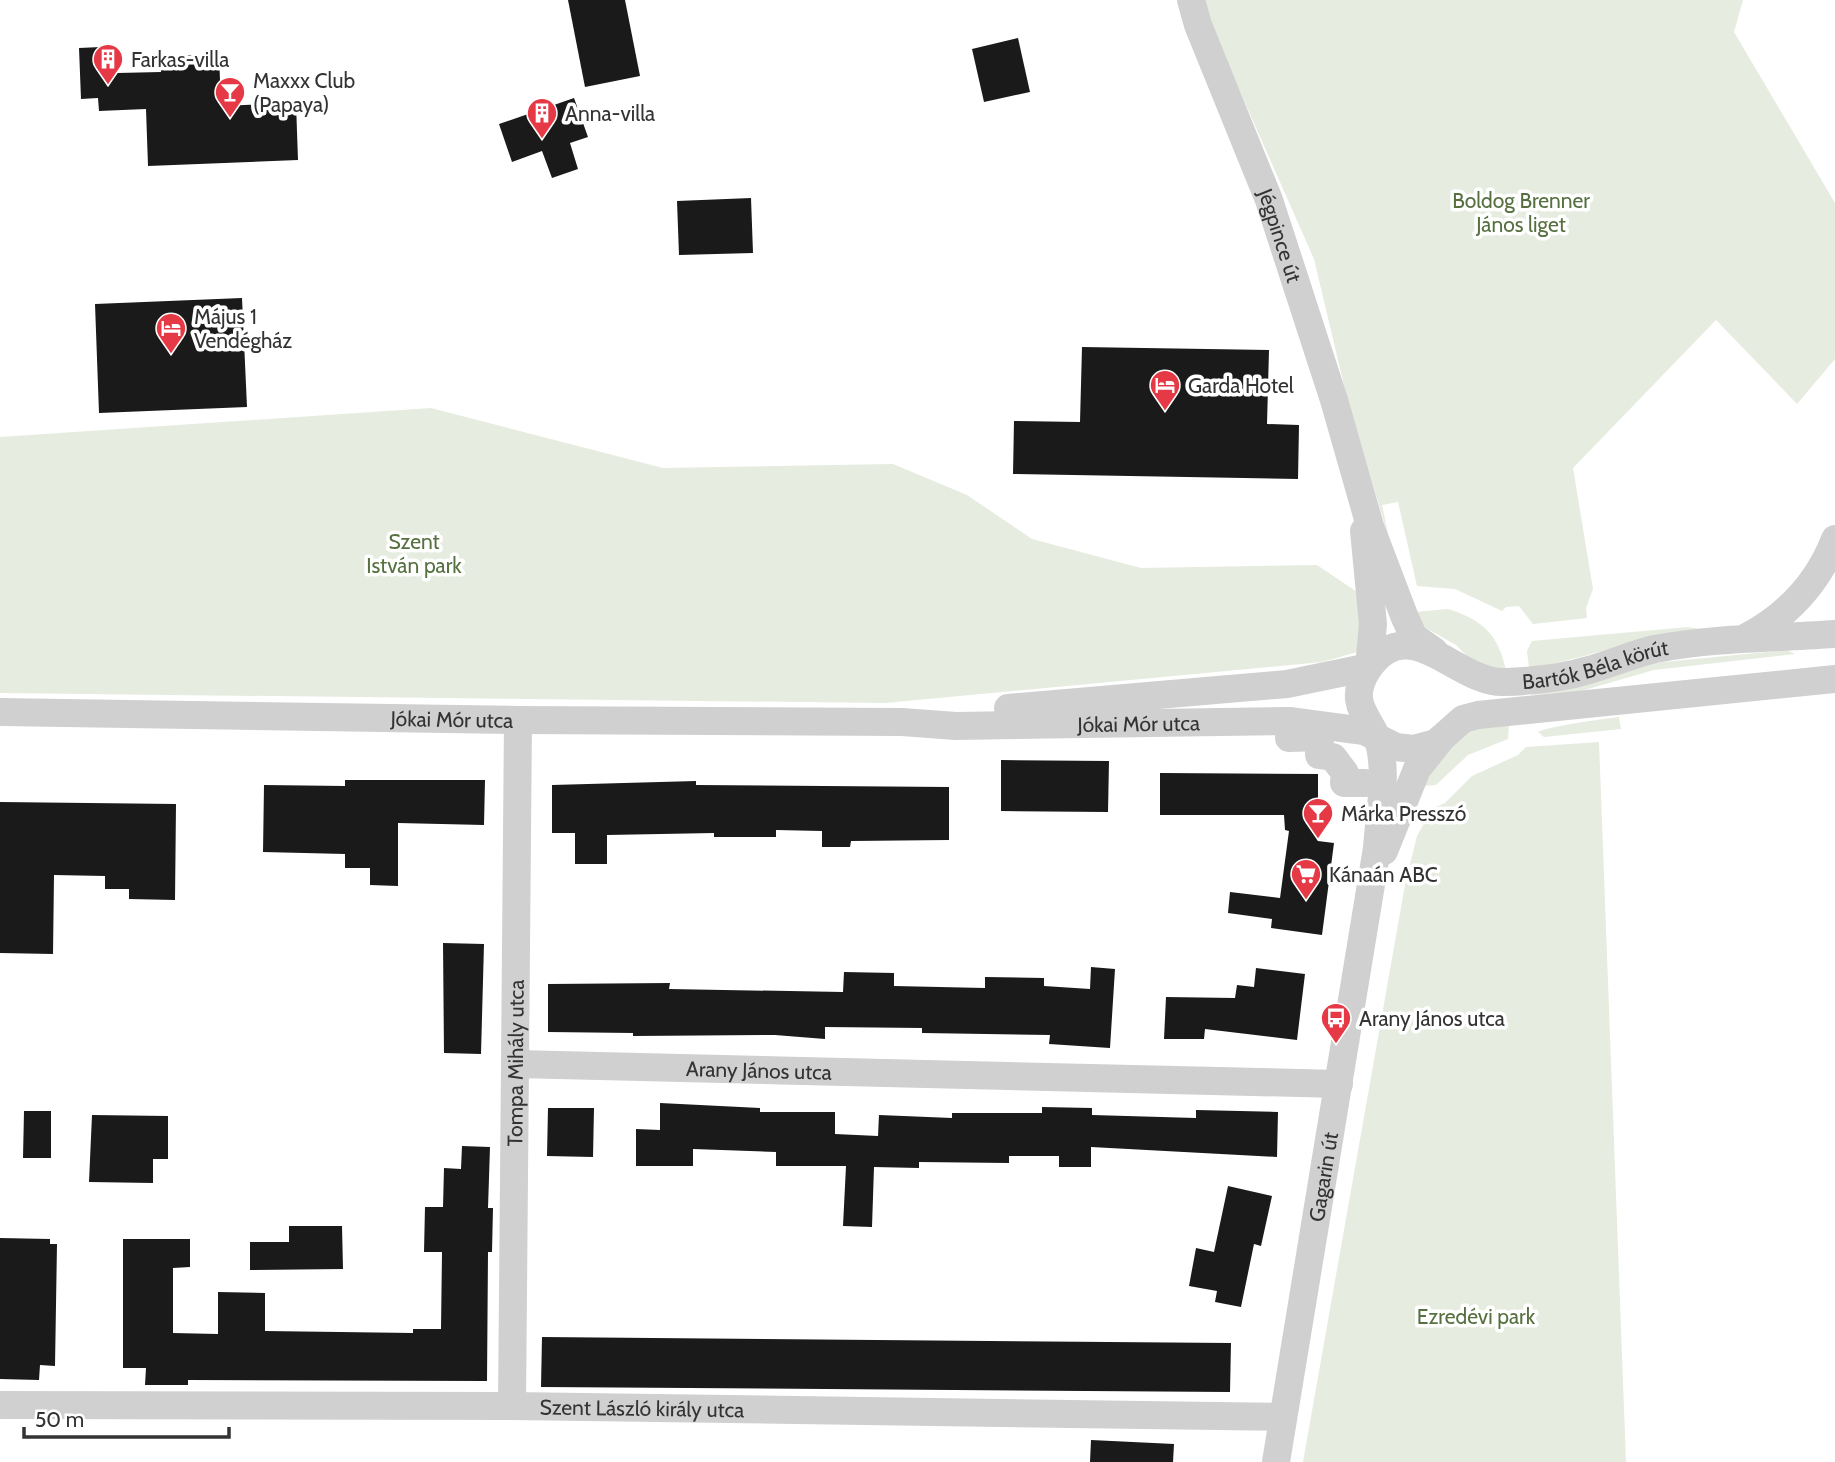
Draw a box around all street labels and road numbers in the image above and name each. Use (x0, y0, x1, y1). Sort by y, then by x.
street label: Jégpince út (1253, 184, 1307, 285)
street label: Bartók Béla körút (1521, 634, 1670, 694)
street label: Jókai Mór utca (389, 706, 513, 732)
street label: Jókai Mór utca (1076, 710, 1200, 737)
street label: Tompa Mihály utca (502, 980, 528, 1146)
street label: Arany János utca (686, 1056, 832, 1084)
street label: Gagarin út (1303, 1130, 1343, 1223)
street label: Szent László király utca (540, 1394, 744, 1422)

